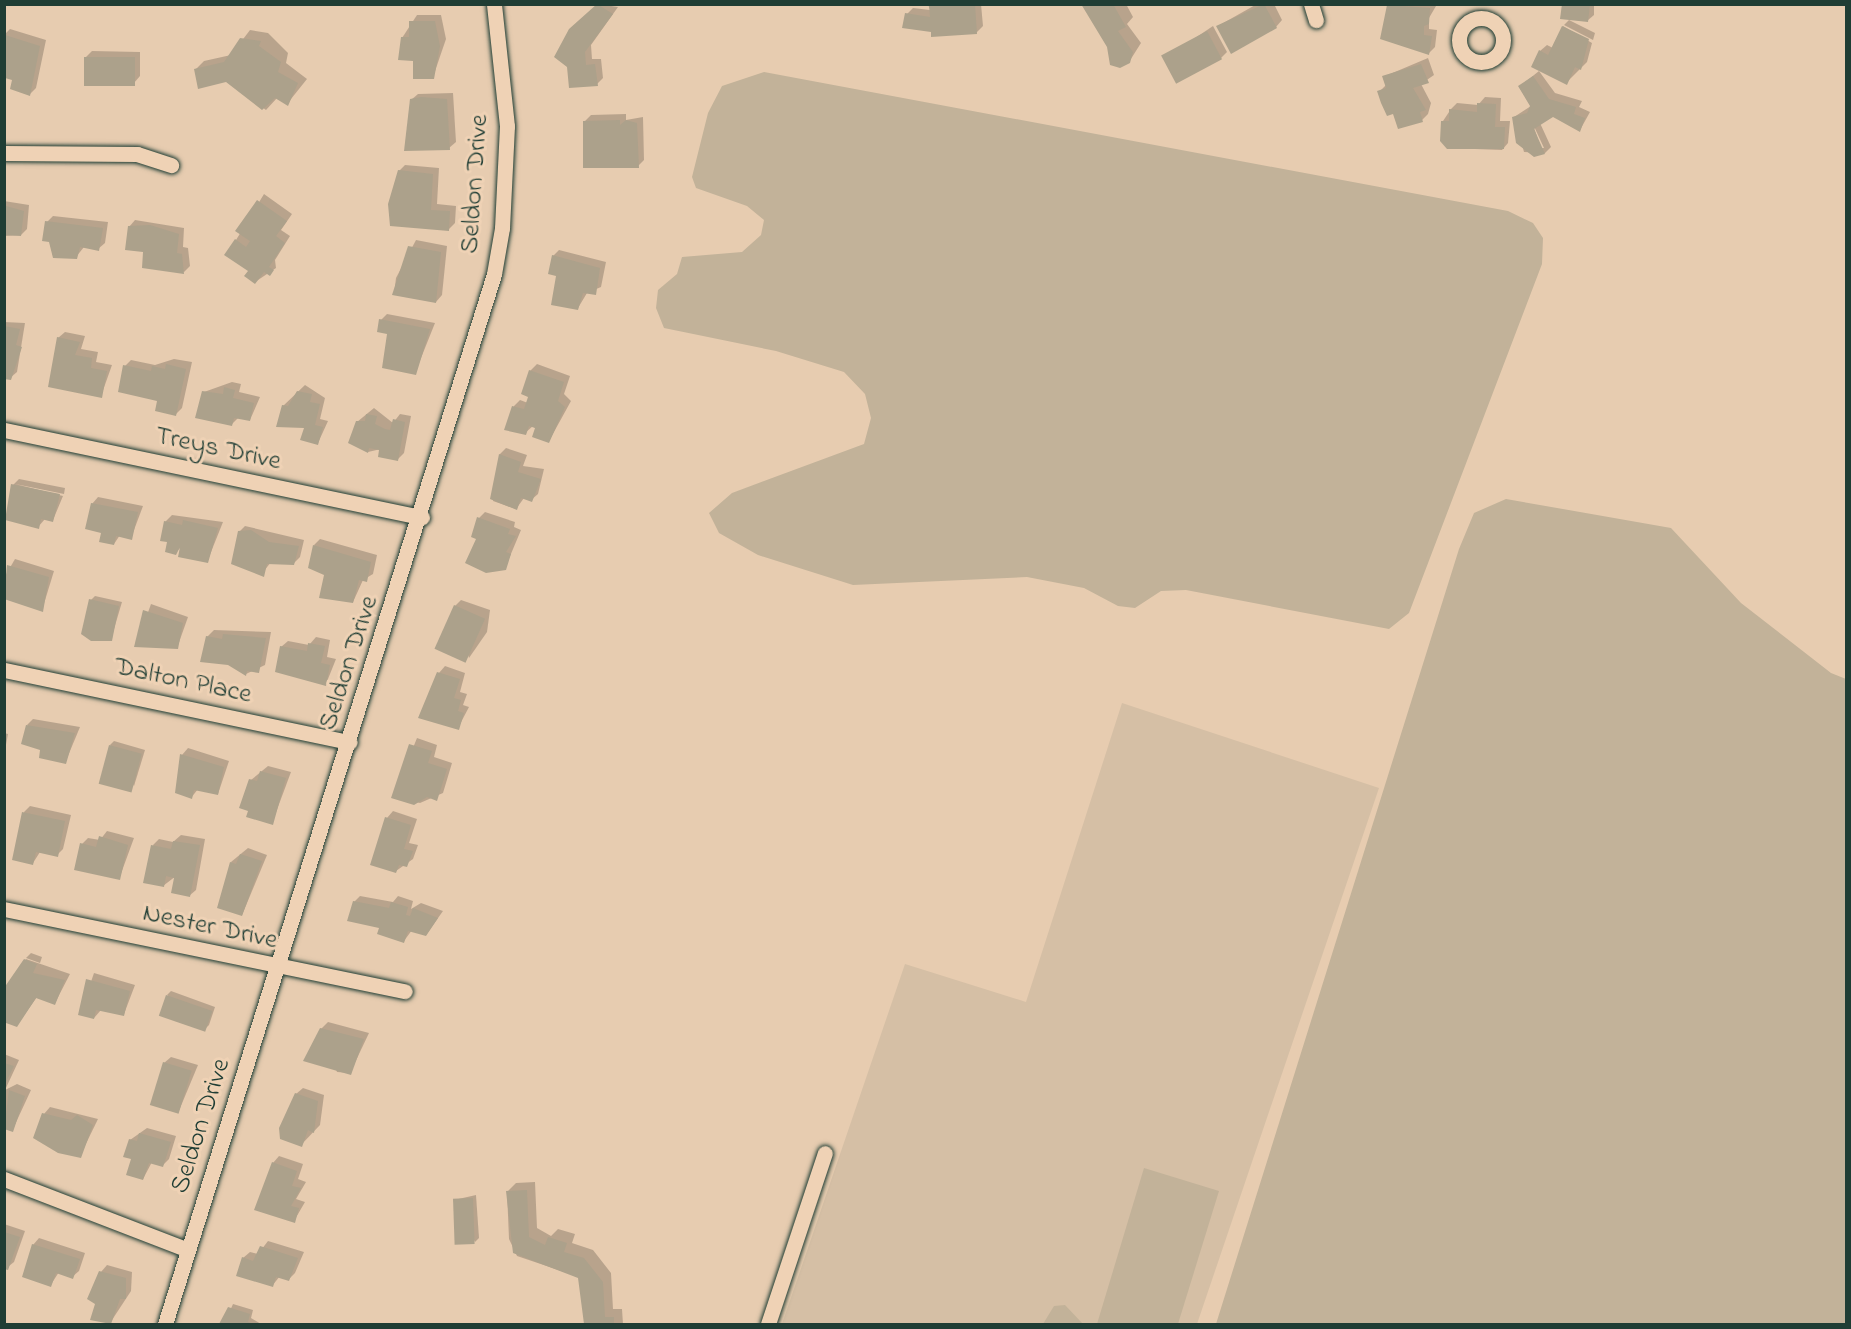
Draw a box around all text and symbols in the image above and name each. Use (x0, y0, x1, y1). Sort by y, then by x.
street label: Seldon Drive (454, 113, 496, 255)
street label: Treys Drive (152, 420, 284, 478)
street label: Seldon Drive (312, 592, 386, 734)
street label: Dalton Place (111, 651, 255, 711)
street label: Nester Drive (140, 897, 280, 957)
street label: Seldon Drive (164, 1055, 238, 1197)

